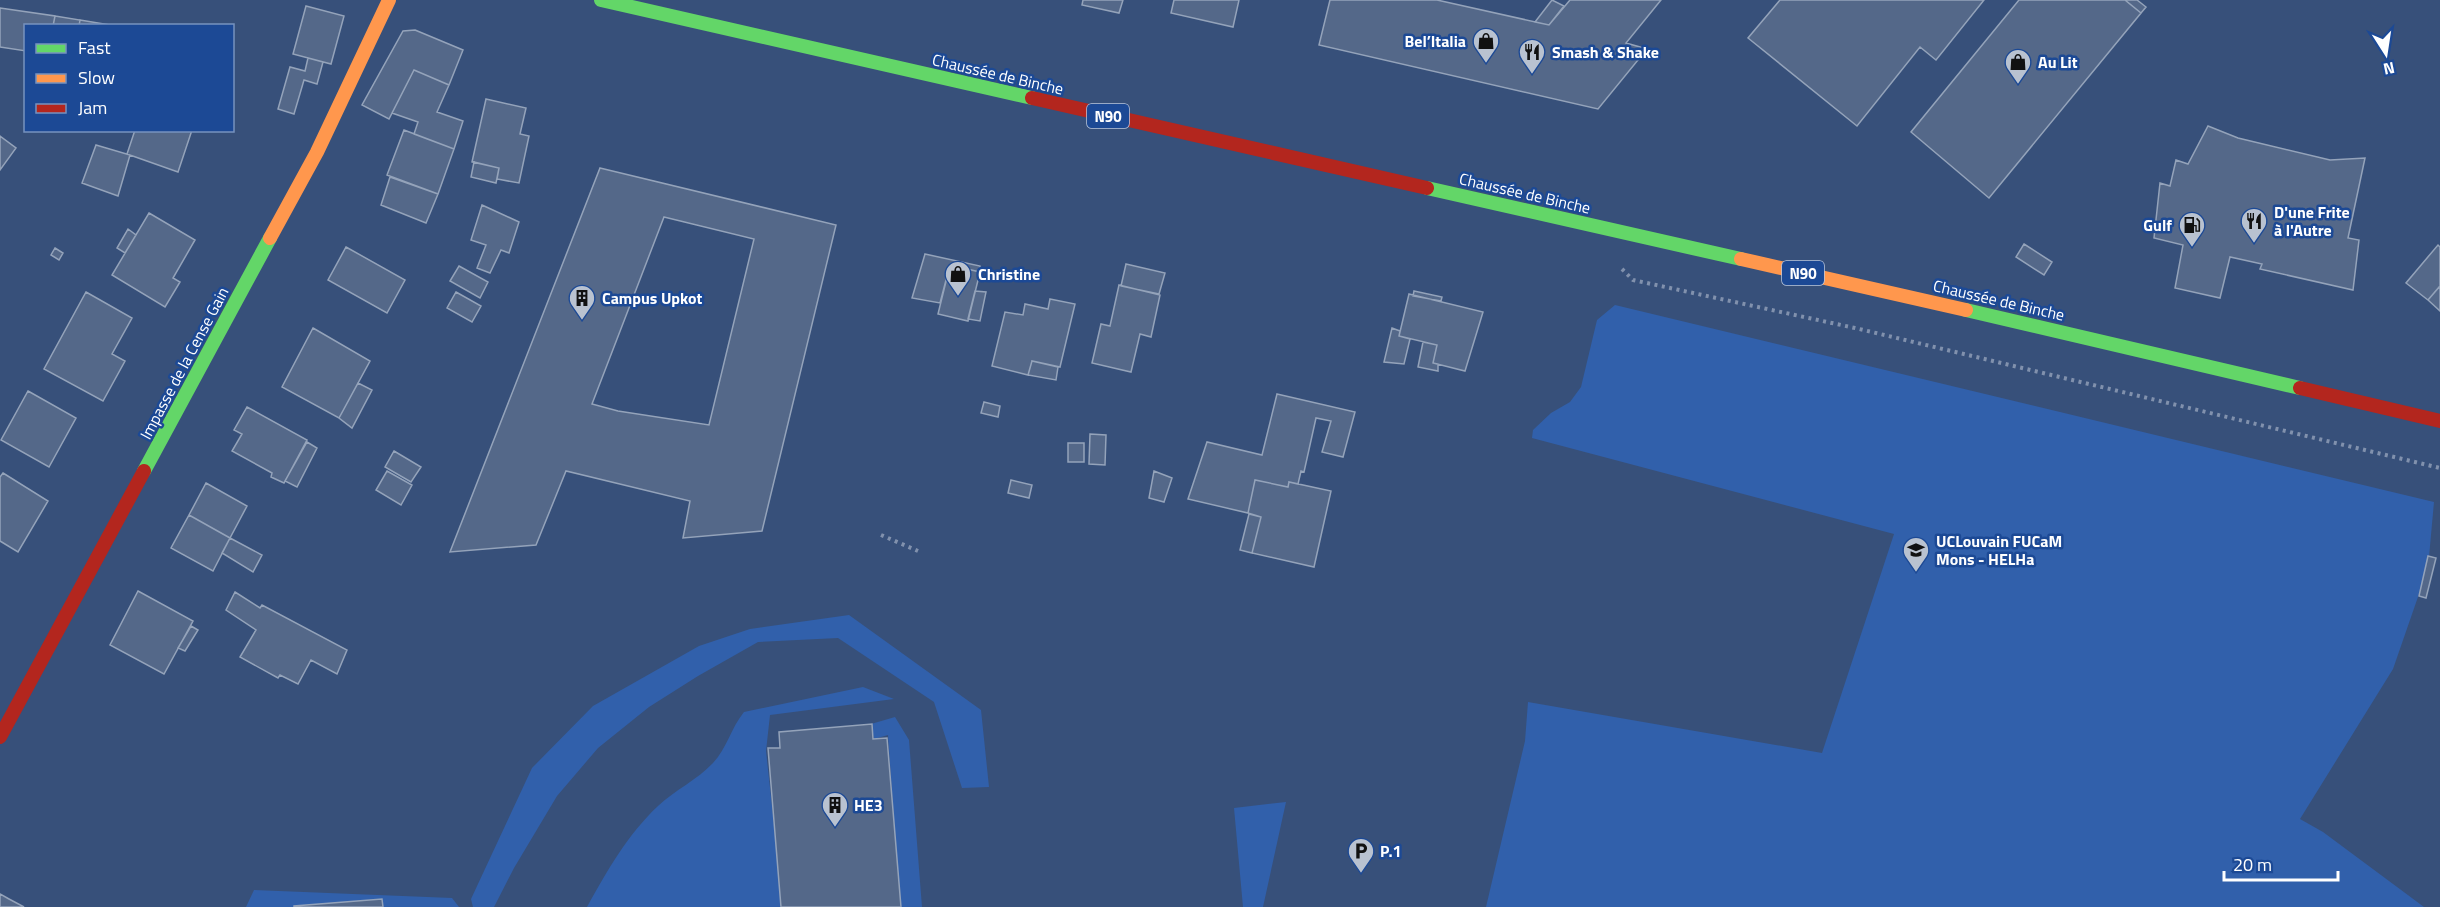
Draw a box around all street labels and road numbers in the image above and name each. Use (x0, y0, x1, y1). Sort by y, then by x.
street label: Chaussée de Binche (930, 47, 1066, 101)
road number: N90 (1087, 104, 1129, 128)
street label: Chaussée de Binche (1457, 166, 1593, 220)
road number: N90 (1782, 261, 1824, 285)
street label: Chaussée de Binche (1931, 273, 2067, 327)
street label: Impasse de la Cense Gain (134, 282, 234, 444)

